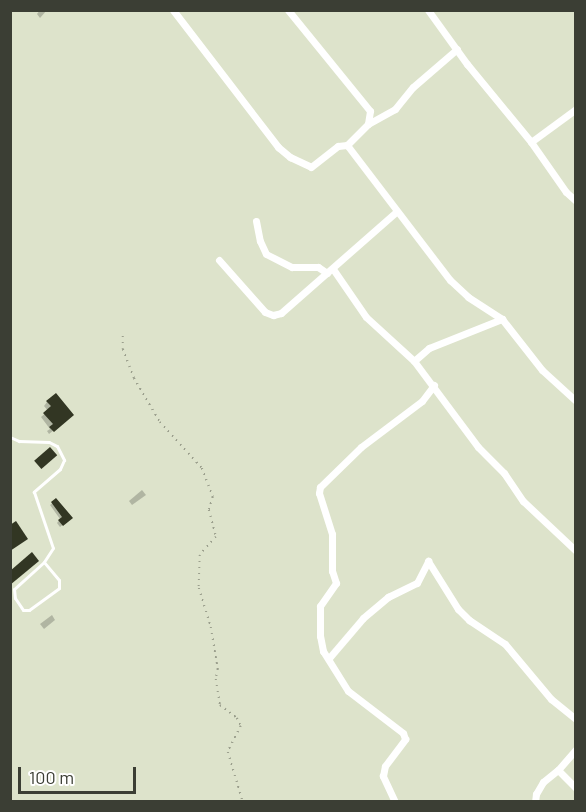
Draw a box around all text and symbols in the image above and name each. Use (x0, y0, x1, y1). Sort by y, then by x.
scale bar (21, 755, 140, 793)
text: 100 m (29, 766, 74, 788)

